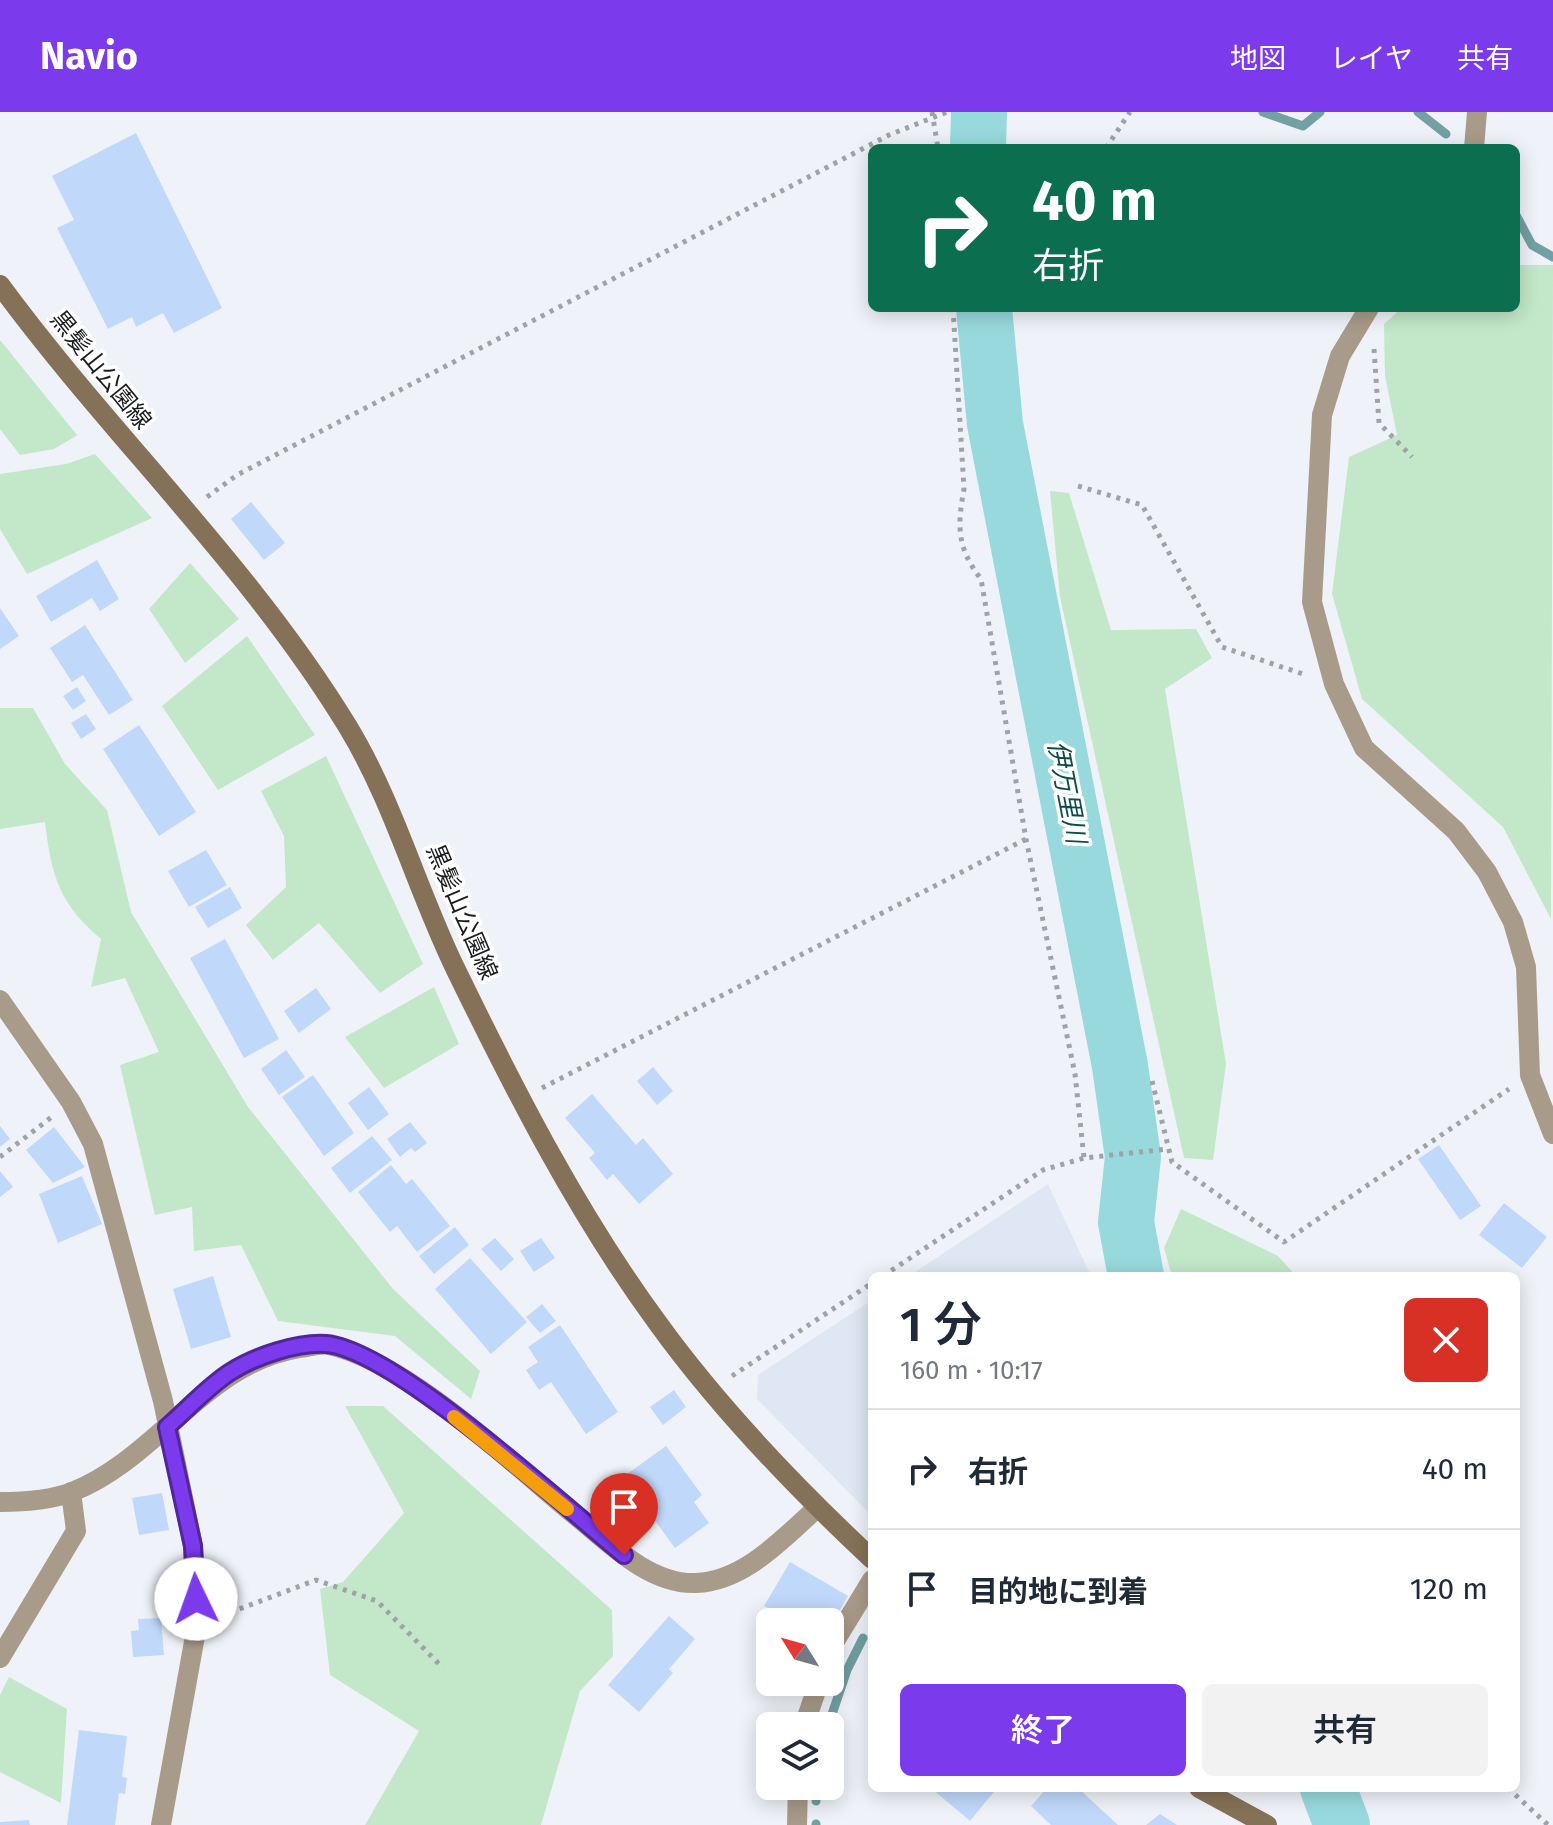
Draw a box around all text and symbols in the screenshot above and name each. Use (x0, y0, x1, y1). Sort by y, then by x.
text: Navio (40, 33, 138, 79)
text: 地図 (1230, 42, 1286, 75)
text: レイヤ (1330, 42, 1413, 75)
text: 共有 (1457, 42, 1513, 75)
text: 40 m (1032, 168, 1157, 235)
icon: right (900, 176, 1004, 280)
text: 右折 (1032, 244, 1104, 288)
street label: 黒髪山公園線 (45, 305, 157, 435)
water label: 伊万里川 (1041, 738, 1092, 849)
street label: 黒髪山公園線 (421, 840, 503, 984)
text: 1 分 (900, 1296, 982, 1354)
button: close (1404, 1298, 1488, 1382)
text: 160 m · 10:17 (900, 1355, 1043, 1386)
icon: right (900, 1447, 944, 1491)
text: 40 m (1422, 1451, 1488, 1487)
text: 右折 (968, 1454, 1028, 1490)
pin (590, 1473, 658, 1555)
icon: arrive (602, 1485, 646, 1529)
position arrow (154, 1557, 238, 1641)
icon: arrive (900, 1567, 944, 1611)
text: 120 m (1410, 1571, 1488, 1607)
text: 目的地に到着 (968, 1574, 1148, 1610)
north arrow (756, 1608, 844, 1696)
map controls (756, 1608, 844, 1800)
button: 終了 (900, 1684, 1186, 1776)
button: 共有 (1202, 1684, 1488, 1776)
button: layers (756, 1712, 844, 1800)

